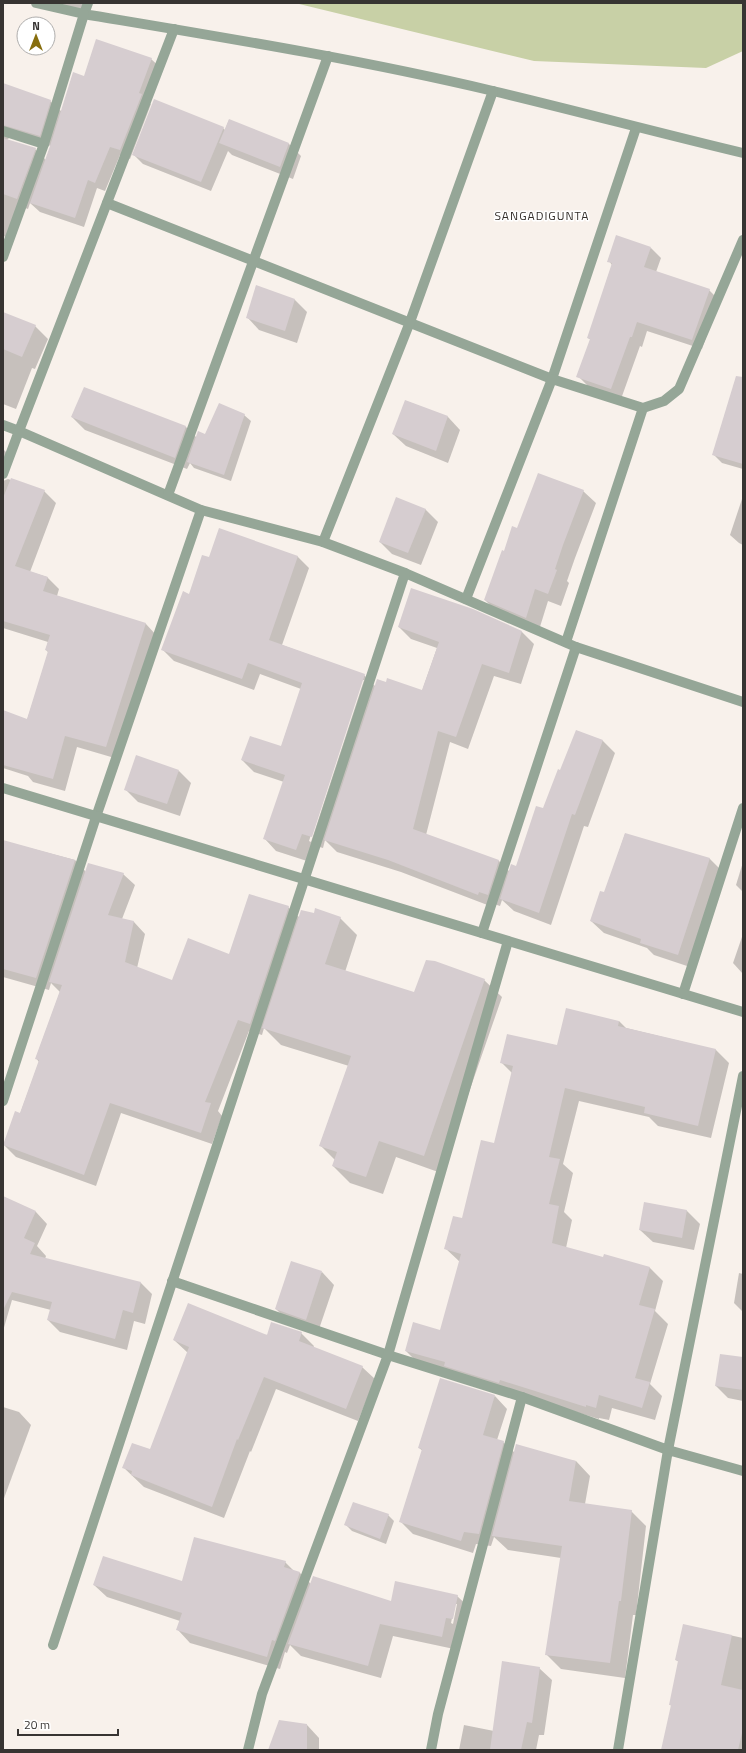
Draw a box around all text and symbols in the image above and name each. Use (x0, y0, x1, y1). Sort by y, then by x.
north arrow (16, 16, 56, 56)
text: N (32, 18, 40, 34)
district label: SANGADIGUNTA (494, 206, 590, 225)
scale bar (18, 1711, 118, 1737)
text: 20 m (24, 1715, 50, 1734)

